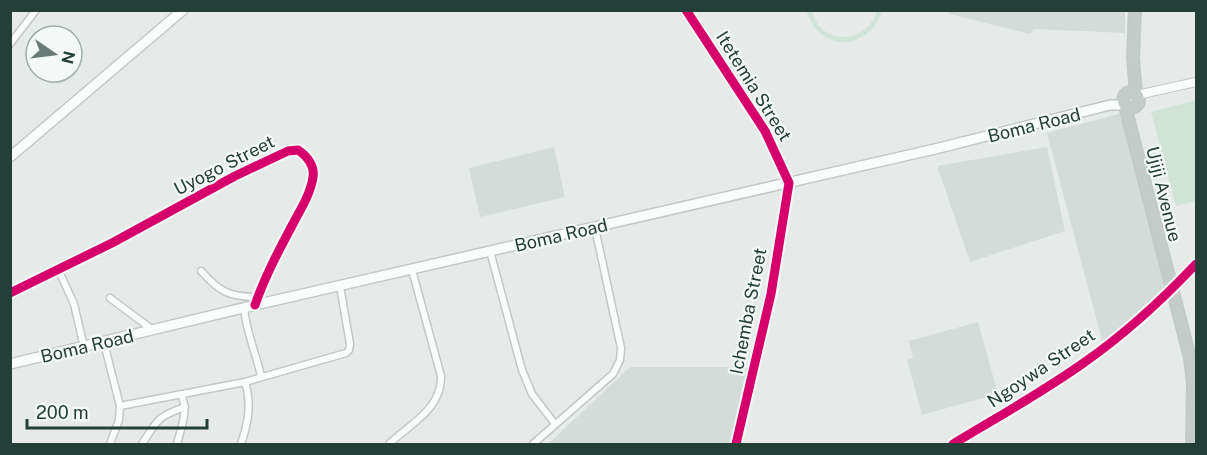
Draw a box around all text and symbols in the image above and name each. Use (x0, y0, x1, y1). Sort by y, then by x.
north arrow (24, 24, 84, 84)
street label: Itetemia Street (712, 27, 796, 145)
text: N (57, 49, 79, 66)
street label: Boma Road (985, 103, 1083, 147)
street label: Uyogo Street (170, 131, 278, 199)
street label: Ujiji Avenue (1142, 144, 1186, 244)
street label: Boma Road (512, 214, 610, 256)
street label: Ichemba Street (725, 246, 771, 376)
street label: Ngoywa Street (983, 324, 1099, 412)
street label: Boma Road (38, 325, 136, 367)
scale bar (27, 392, 207, 430)
text: 200 m (36, 402, 89, 423)

